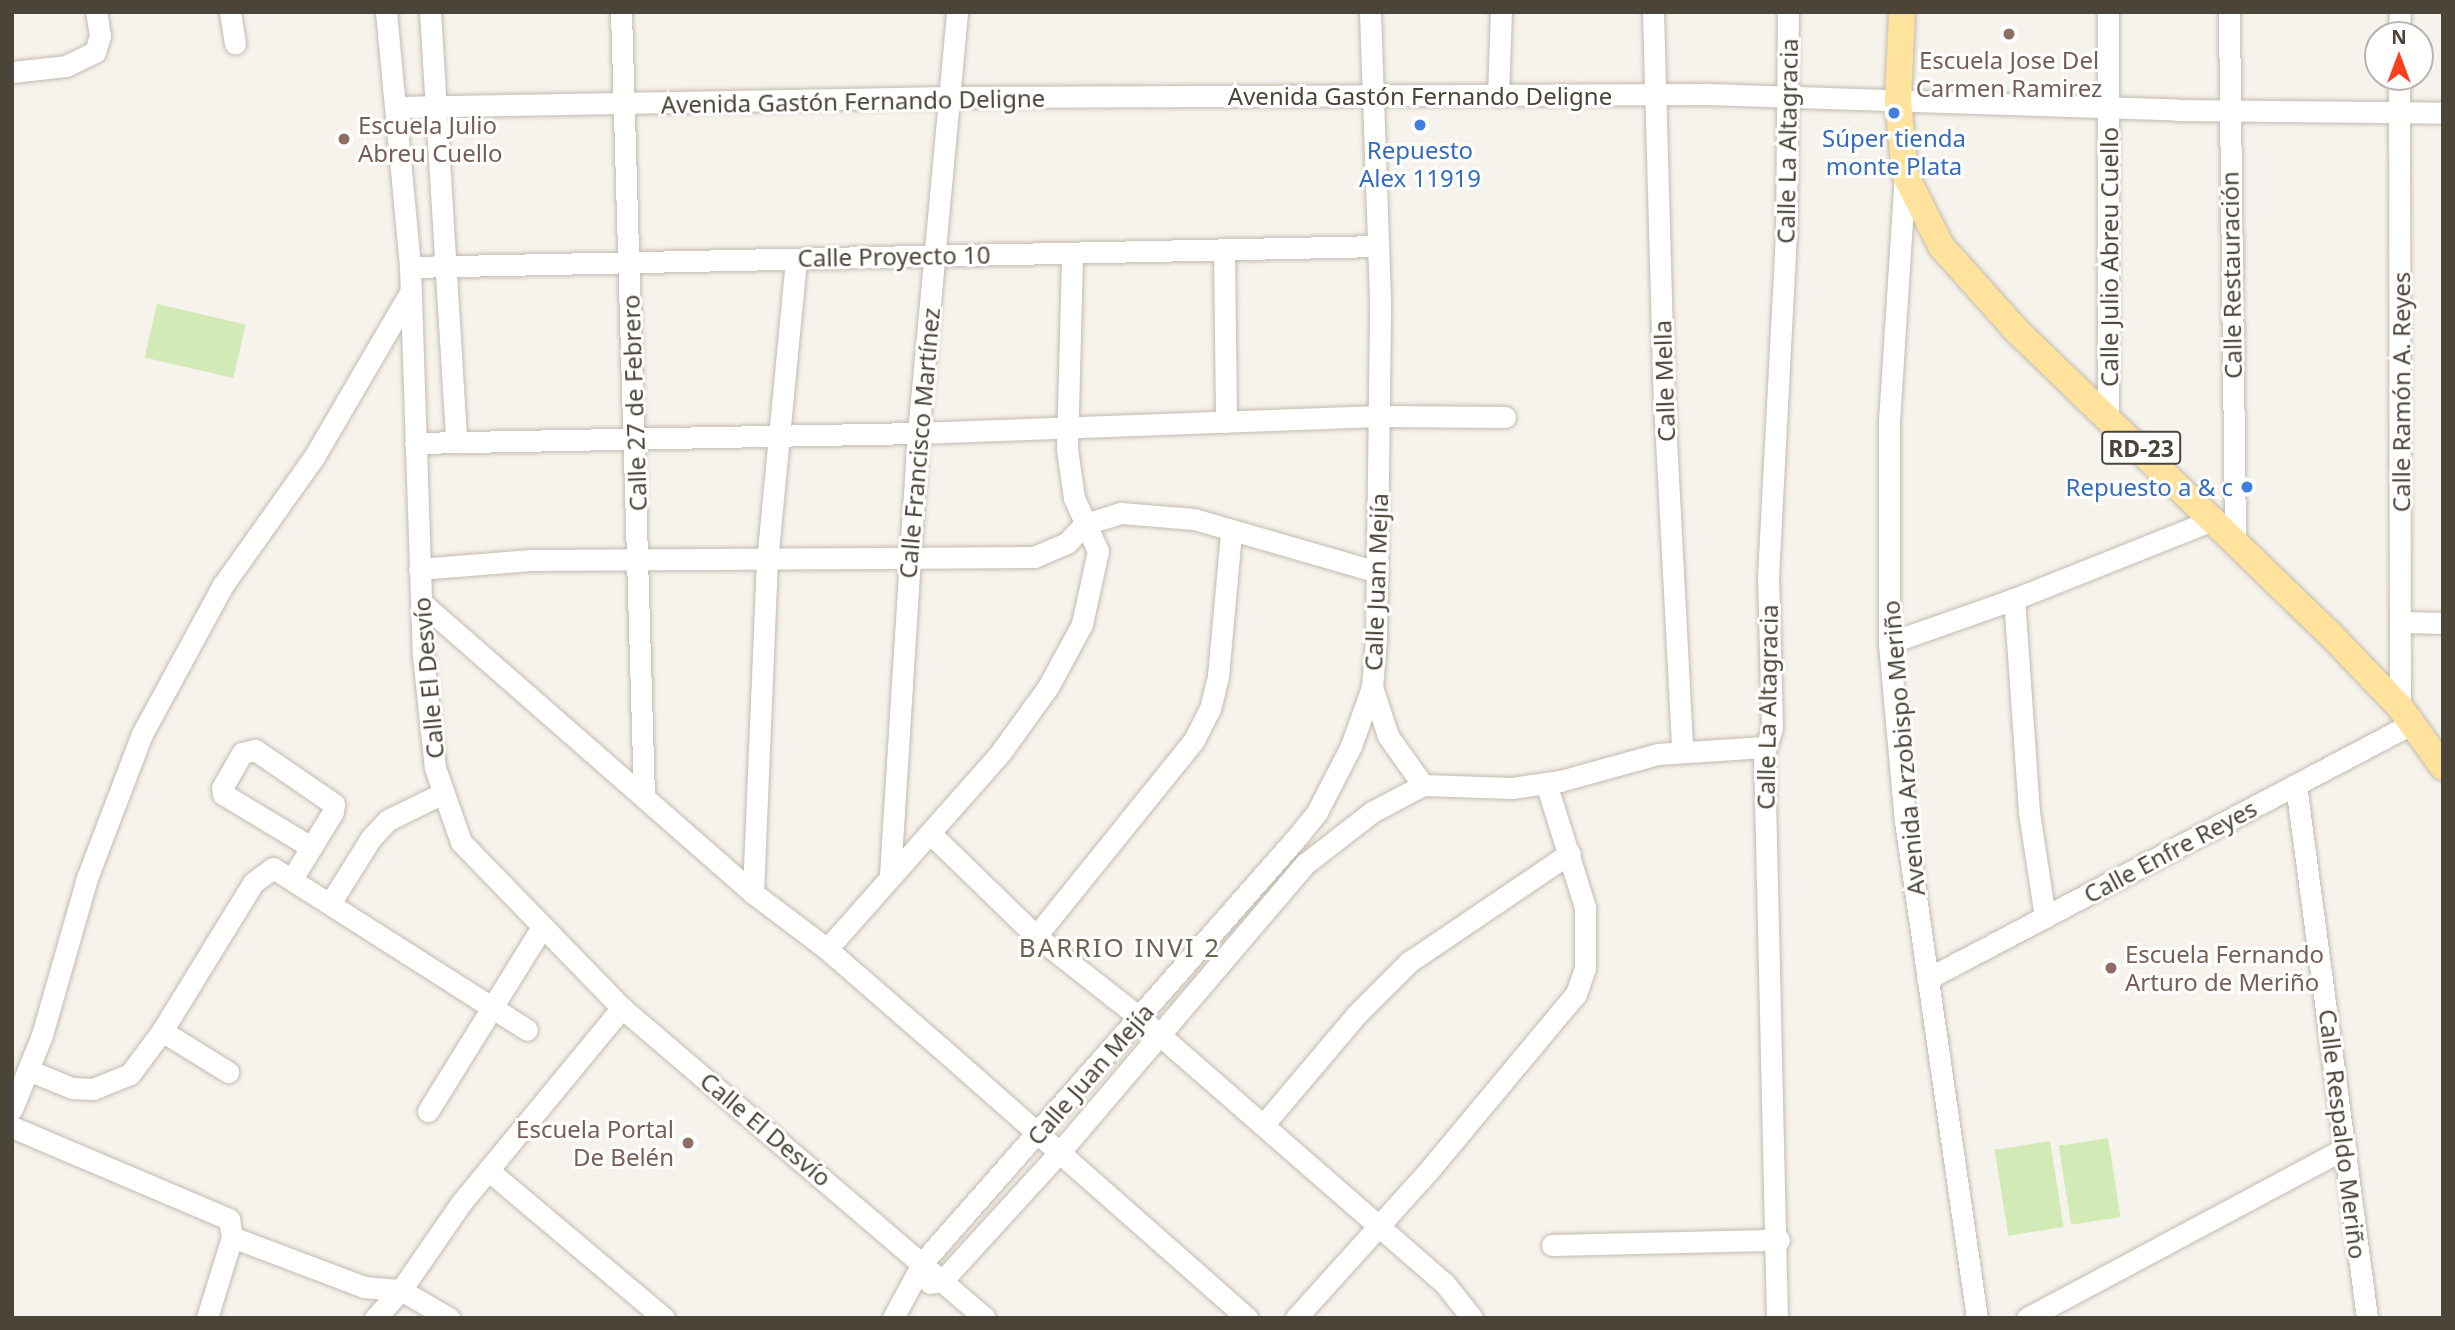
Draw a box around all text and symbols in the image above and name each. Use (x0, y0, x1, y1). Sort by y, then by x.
north arrow (2364, 21, 2434, 91)
text: N (2391, 24, 2407, 50)
marker: Escuela Jose Del Carmen Ramirez (2001, 26, 2017, 42)
street label: Calle La Altagracia (1771, 38, 1803, 244)
place label: Escuela Jose Del Carmen Ramirez (1916, 46, 2102, 102)
street label: Avenida Gastón Fernando Deligne (1228, 82, 1612, 110)
street label: Avenida Gastón Fernando Deligne (661, 83, 1045, 119)
marker: Súper tienda monte Plata (1886, 105, 1902, 121)
place label: Escuela Julio Abreu Cuello (358, 111, 503, 167)
marker: Repuesto Alex 11919 (1412, 117, 1428, 133)
place label: Súper tienda monte Plata (1822, 124, 1966, 180)
street label: Calle Julio Abreu Cuello (2095, 127, 2123, 387)
marker: Escuela Julio Abreu Cuello (336, 131, 352, 147)
place label: Repuesto Alex 11919 (1359, 136, 1481, 192)
street label: Calle Restauración (2215, 171, 2247, 379)
street label: Calle Proyecto 10 (797, 240, 991, 272)
street label: Calle Ramón A. Reyes (2387, 272, 2415, 512)
street label: Calle 27 de Febrero (616, 294, 652, 512)
street label: Calle Francisco Martínez (893, 306, 945, 580)
street label: Calle Mella (1647, 320, 1681, 442)
road number: RD-23 (2101, 428, 2181, 468)
place label: Repuesto a & c (2065, 473, 2233, 501)
marker: Repuesto a & c (2239, 479, 2255, 495)
street label: Calle Juan Mejía (1359, 493, 1393, 671)
street label: Calle El Desvío (407, 596, 449, 760)
street label: Avenida Arzobispo Meriño (1876, 599, 1930, 897)
street label: Calle La Altagracia (1751, 604, 1783, 810)
street label: Calle Enfre Reyes (2079, 793, 2261, 909)
district label: BARRIO INVI 2 (1020, 932, 1220, 964)
place label: Escuela Fernando Arturo de Meriño (2125, 940, 2324, 996)
marker: Escuela Fernando Arturo de Meriño (2103, 960, 2119, 976)
street label: Calle Juan Mejía (1021, 997, 1159, 1151)
street label: Calle Respaldo Meriño (2313, 1007, 2373, 1261)
street label: Calle El Desvío (695, 1066, 837, 1192)
place label: Escuela Portal De Belén (516, 1115, 674, 1171)
marker: Escuela Portal De Belén (680, 1135, 696, 1151)

